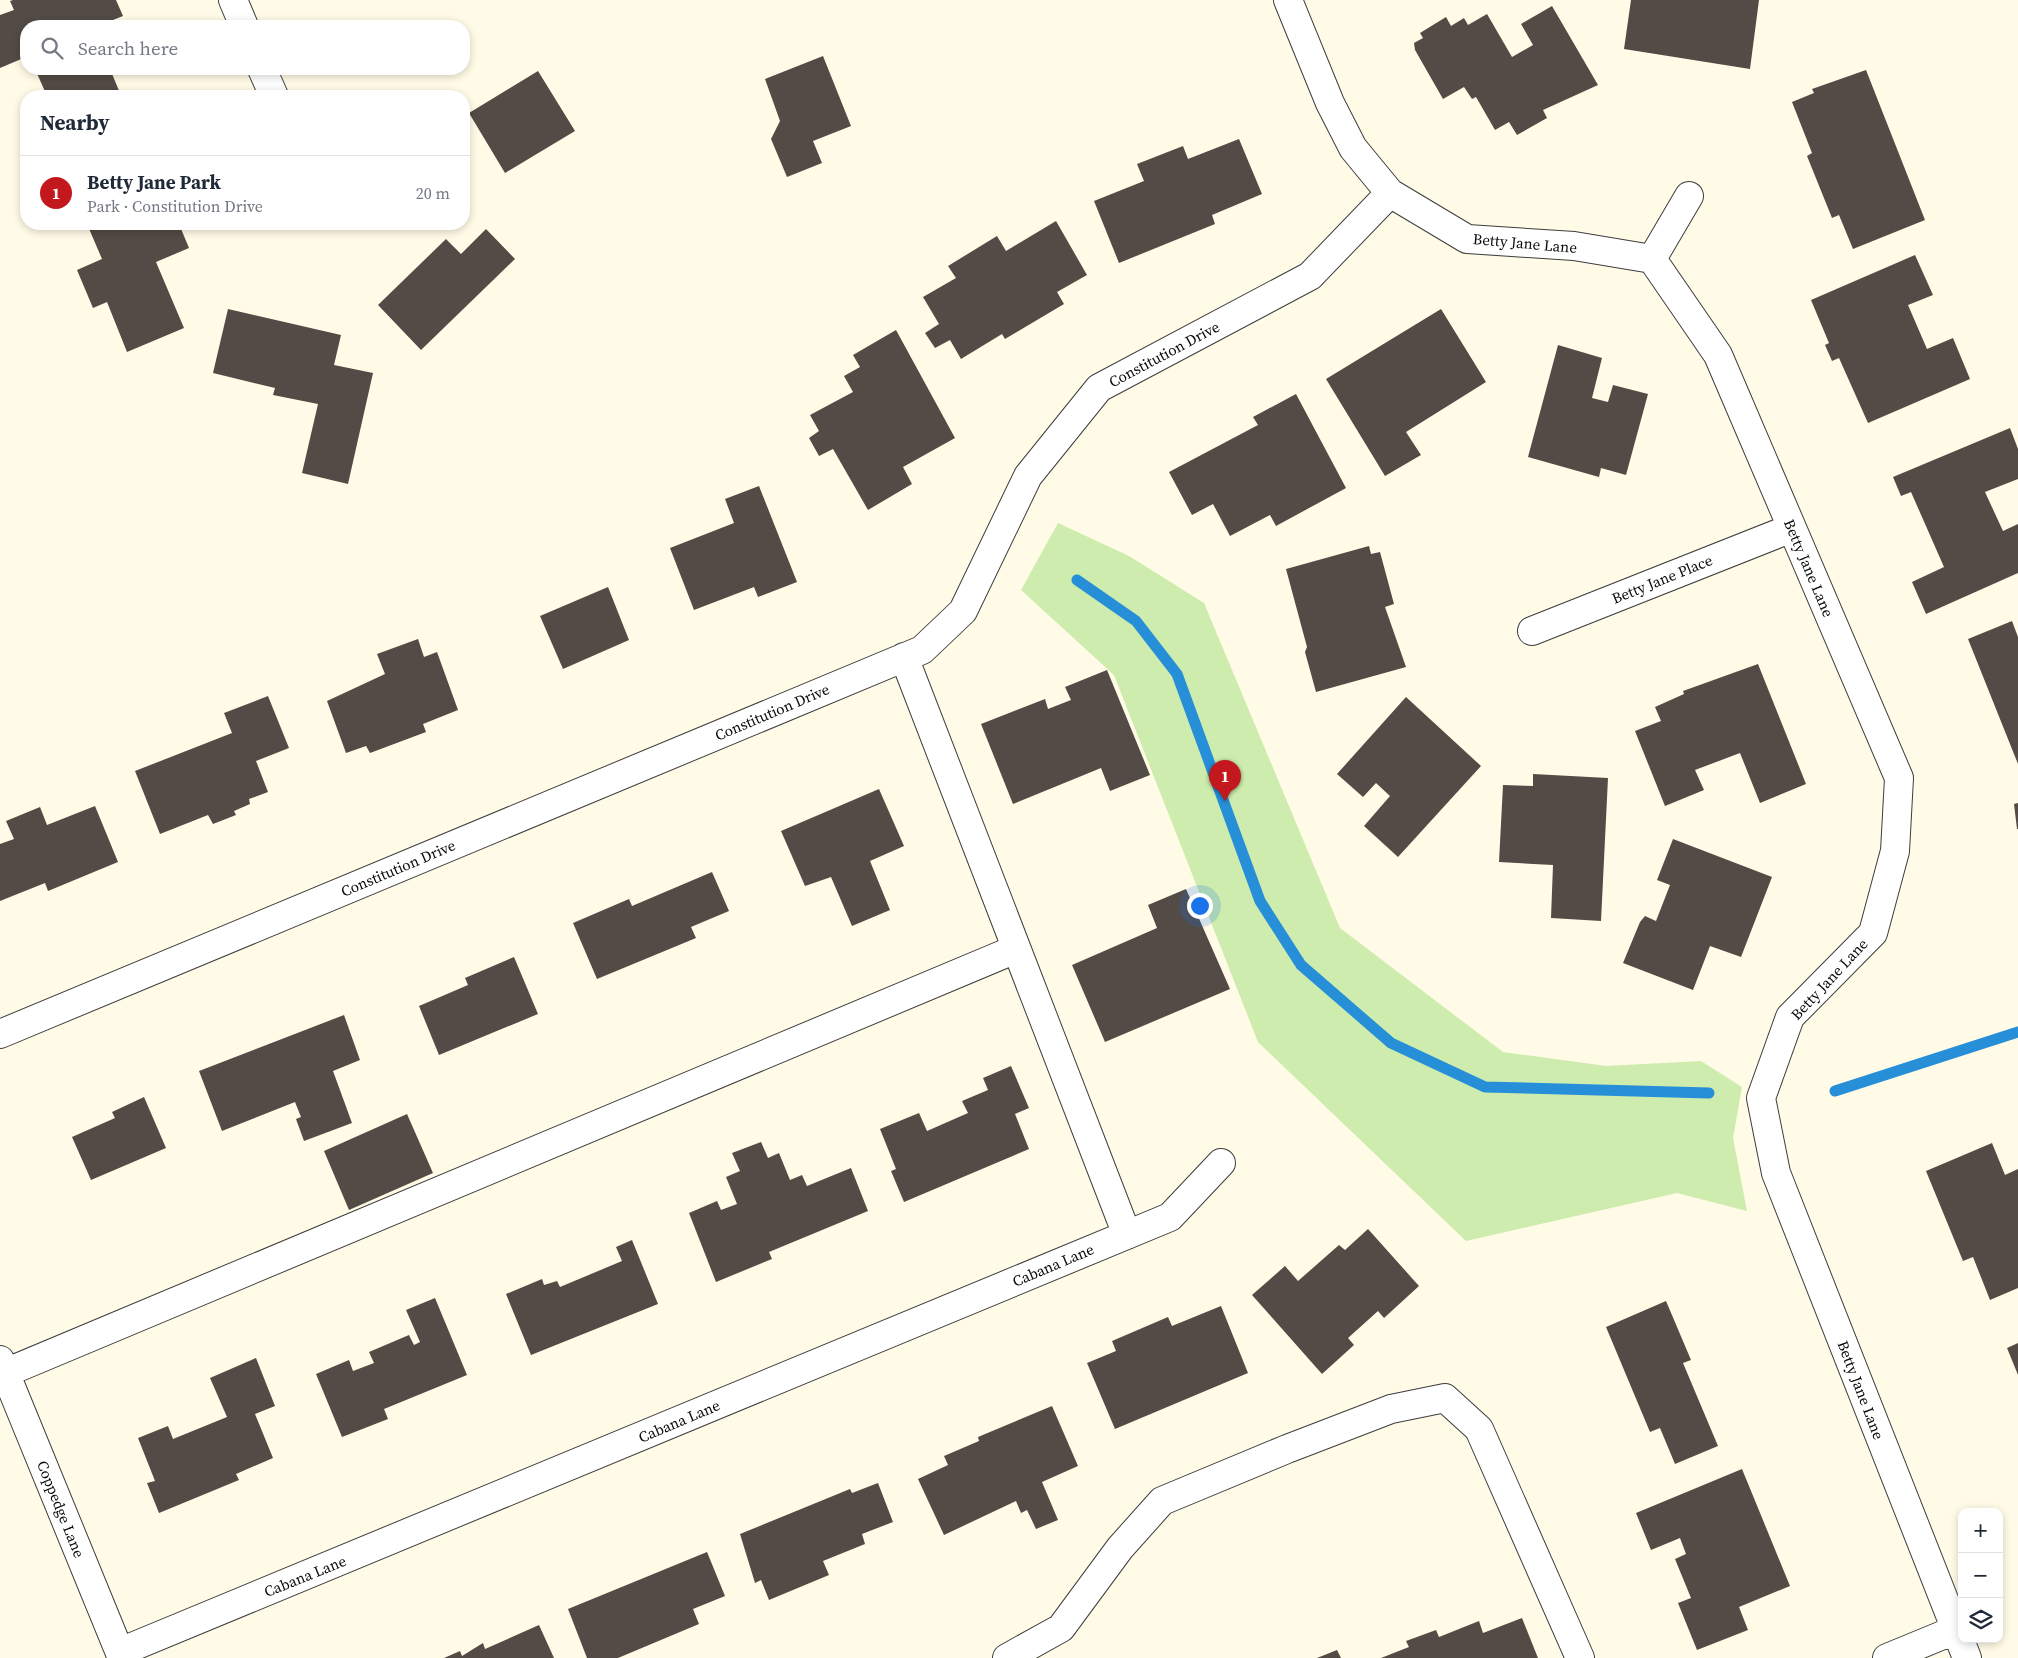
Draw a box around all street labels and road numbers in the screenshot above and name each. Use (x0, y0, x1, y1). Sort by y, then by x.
street label: Betty Jane Lane (1472, 228, 1578, 258)
street label: Constitution Drive (1105, 316, 1223, 392)
street label: Betty Jane Lane (1779, 516, 1839, 620)
street label: Betty Jane Place (1608, 549, 1716, 609)
street label: Constitution Drive (711, 678, 833, 746)
street label: Constitution Drive (337, 834, 459, 902)
street label: Betty Jane Lane (1786, 933, 1873, 1024)
street label: Cabana Lane (1009, 1238, 1097, 1292)
street label: Betty Jane Lane (1832, 1338, 1890, 1443)
street label: Cabana Lane (635, 1394, 723, 1448)
street label: Coppedge Lane (32, 1457, 90, 1561)
street label: Cabana Lane (261, 1550, 349, 1602)

